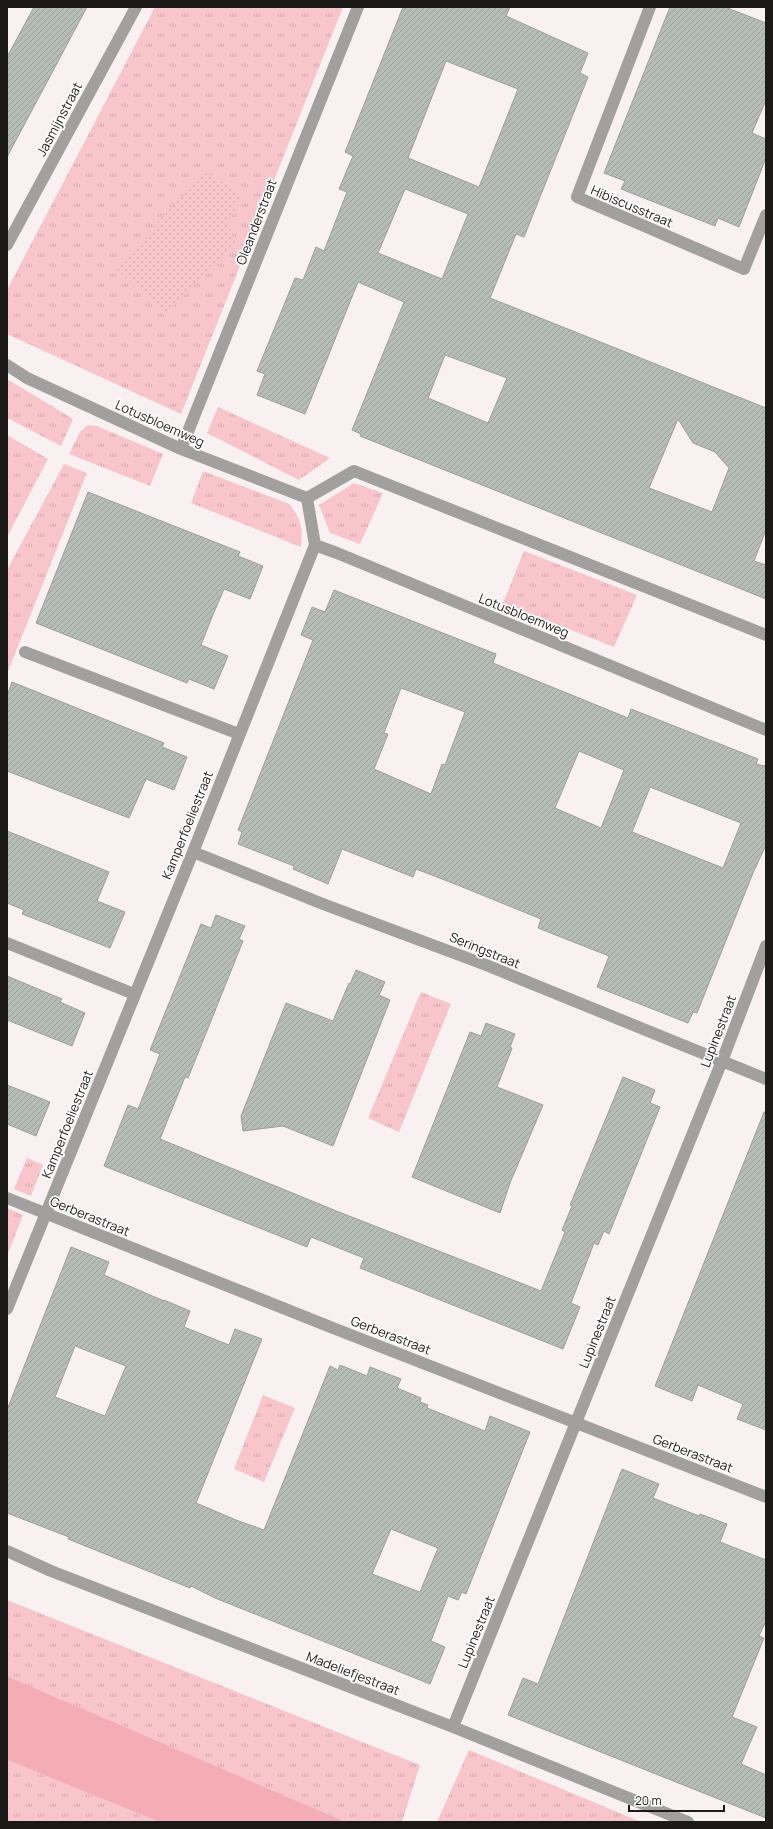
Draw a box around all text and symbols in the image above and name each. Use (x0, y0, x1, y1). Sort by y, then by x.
street label: Jasmijnstraat (32, 79, 86, 159)
street label: Oleanderstraat (231, 176, 281, 268)
street label: Hibiscusstraat (588, 181, 676, 231)
street label: Lotusbloemweg (113, 395, 207, 451)
street label: Lotusbloemweg (476, 589, 572, 641)
street label: Kamperfoeliestraat (157, 768, 217, 882)
street label: Seringstraat (447, 928, 523, 972)
street label: Lupinestraat (696, 992, 740, 1070)
street label: Kamperfoeliestraat (37, 1067, 97, 1181)
street label: Gerberastraat (47, 1192, 133, 1240)
street label: Lupinestraat (574, 1293, 620, 1371)
street label: Gerberastraat (348, 1311, 434, 1359)
street label: Gerberastraat (650, 1429, 736, 1477)
street label: Lupinestraat (453, 1593, 499, 1671)
street label: Madeliefjestraat (304, 1647, 402, 1699)
scale bar (629, 1787, 724, 1813)
text: 20 m (635, 1792, 662, 1809)

